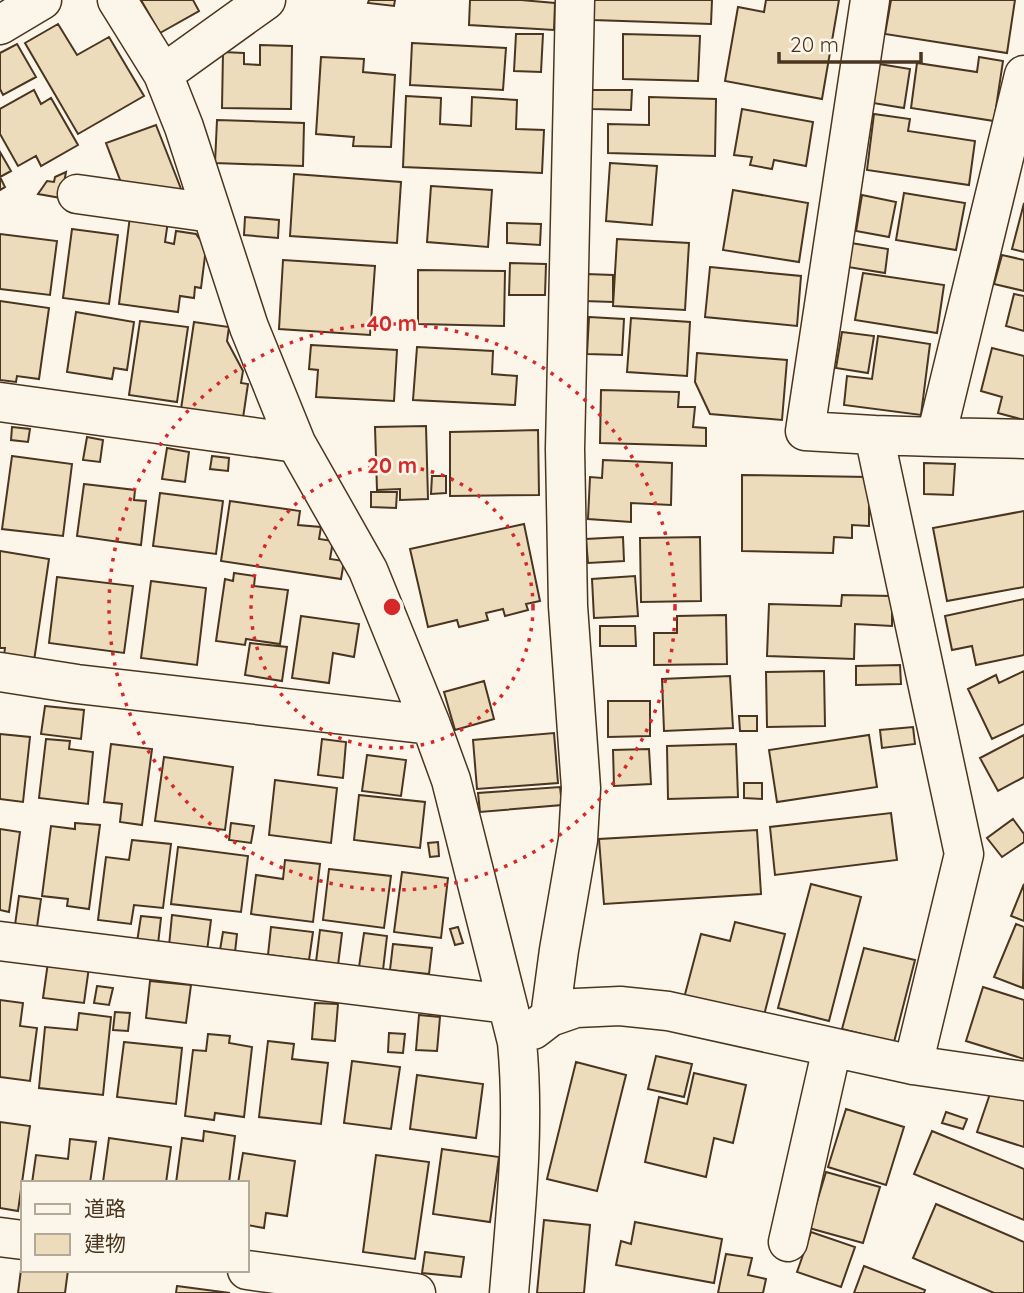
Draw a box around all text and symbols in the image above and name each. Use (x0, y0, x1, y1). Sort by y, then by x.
scale bar (779, 21, 921, 65)
text: 20 m (790, 31, 839, 57)
text: 40 m (367, 310, 417, 336)
text: 20 m (367, 452, 417, 478)
centre of rings (380, 595, 404, 619)
legend (21, 1181, 248, 1272)
text: 道路 (84, 1195, 126, 1221)
text: 建物 (84, 1230, 126, 1256)

